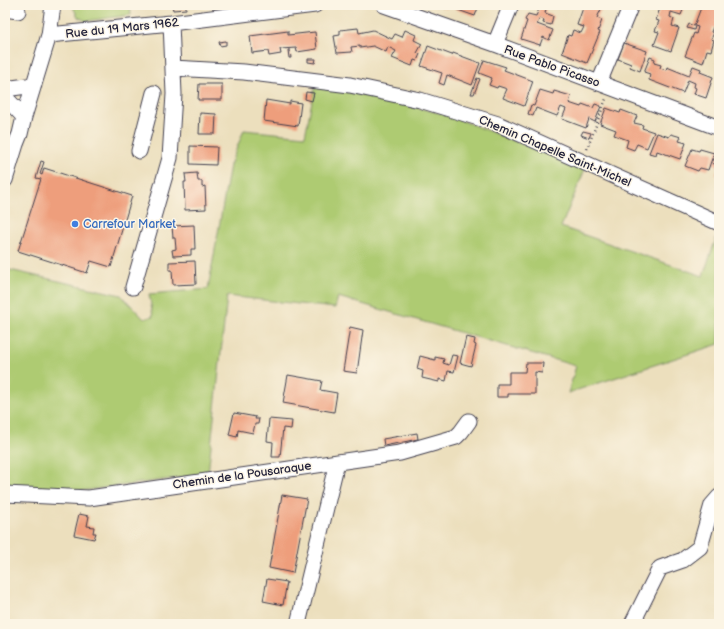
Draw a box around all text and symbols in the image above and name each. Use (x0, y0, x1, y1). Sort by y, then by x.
street label: Rue du 19 Mars 1962 (65, 15, 179, 42)
street label: Rue Pablo Picasso (502, 42, 602, 91)
street label: Chemin Chapelle Saint-Michel (476, 112, 633, 190)
place label: Carrefour Market (83, 217, 176, 232)
marker: Carrefour Market (70, 219, 80, 229)
street label: Chemin de la Pousaraque (172, 458, 312, 493)

